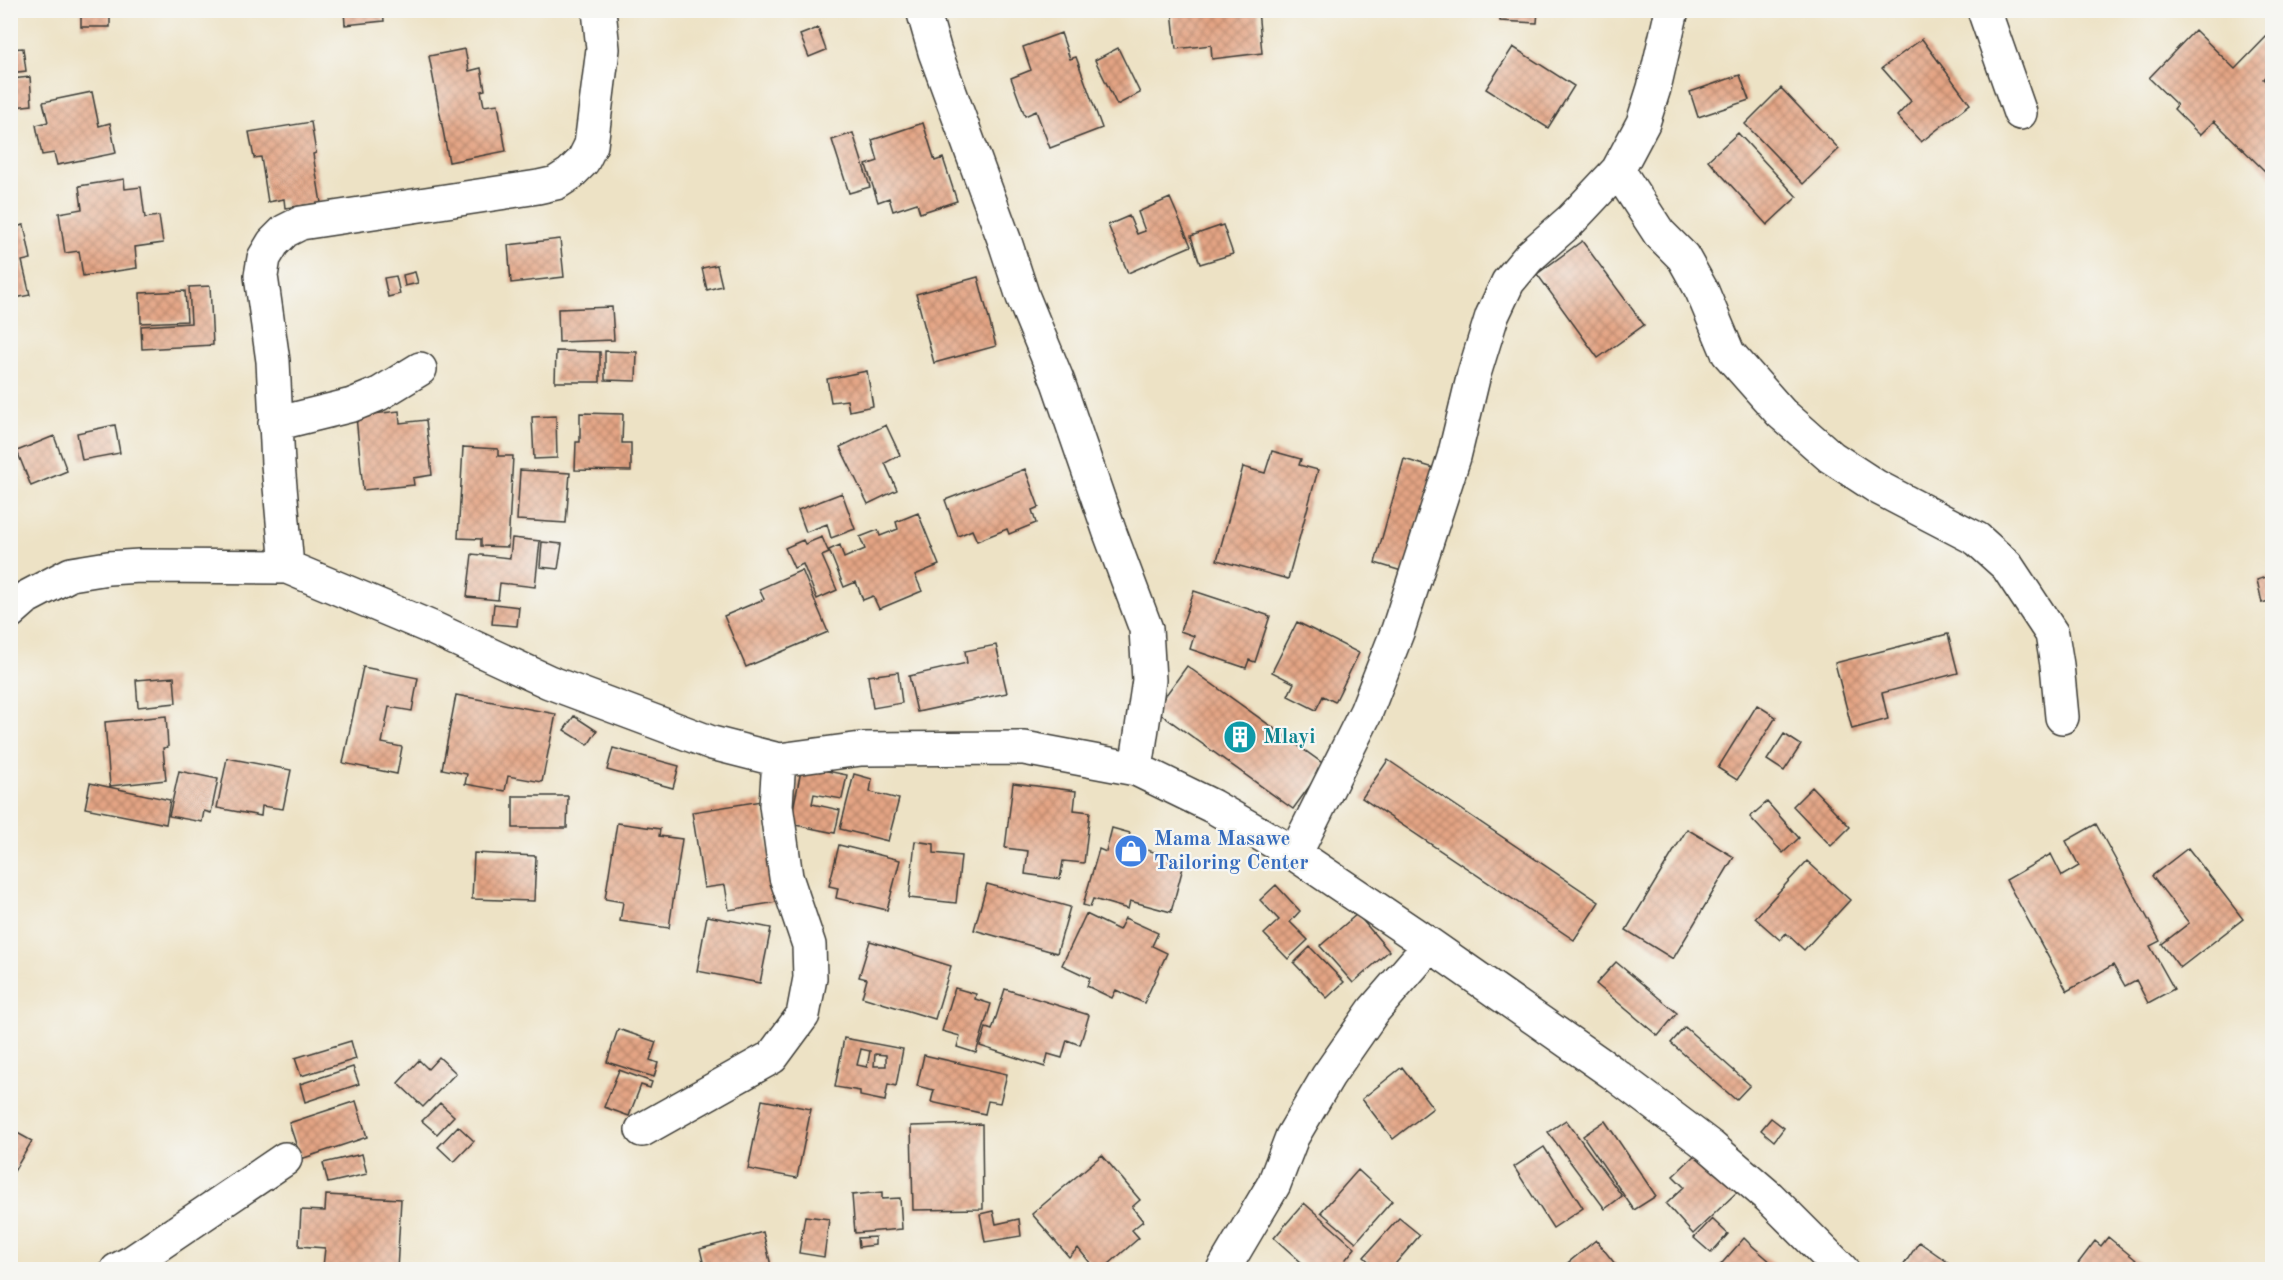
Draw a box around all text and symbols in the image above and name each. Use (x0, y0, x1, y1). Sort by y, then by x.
building icon: Mlayi (1222, 719, 1258, 755)
place label: Mlayi (1263, 727, 1315, 748)
place label: Mama Masawe Tailoring Center (1154, 829, 1309, 874)
shop icon: Mama Masawe Tailoring Center (1113, 833, 1149, 869)

